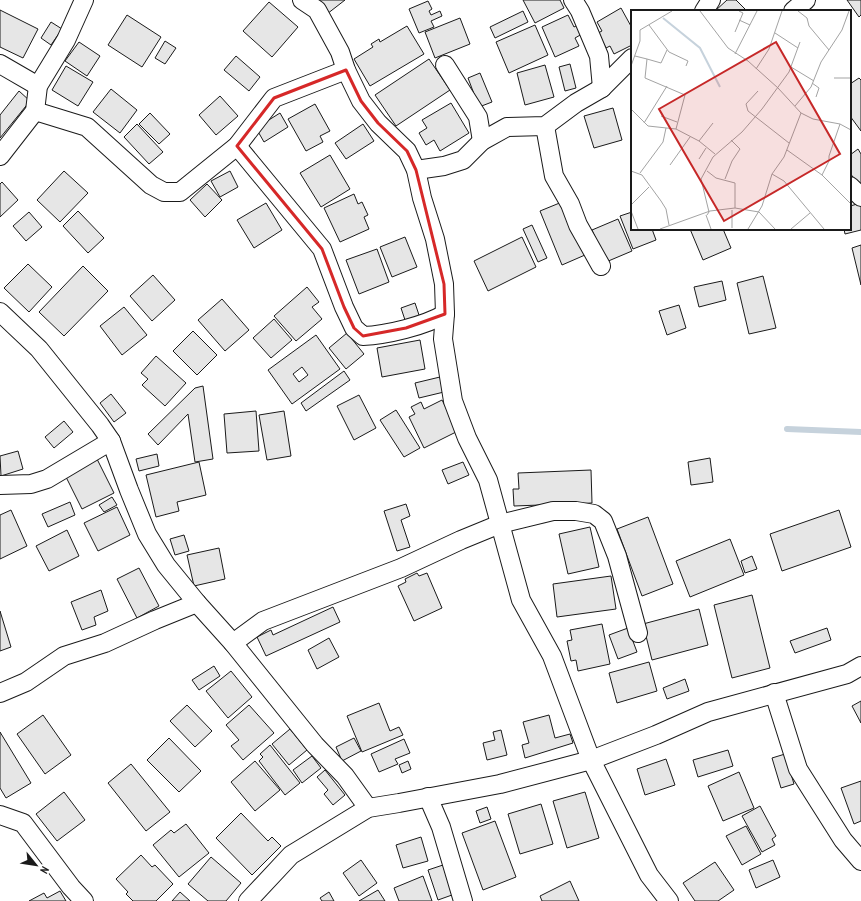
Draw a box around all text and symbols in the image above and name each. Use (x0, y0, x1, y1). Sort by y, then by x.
inset map (631, 10, 851, 230)
north arrow (16, 845, 56, 885)
text: N (37, 864, 52, 876)

